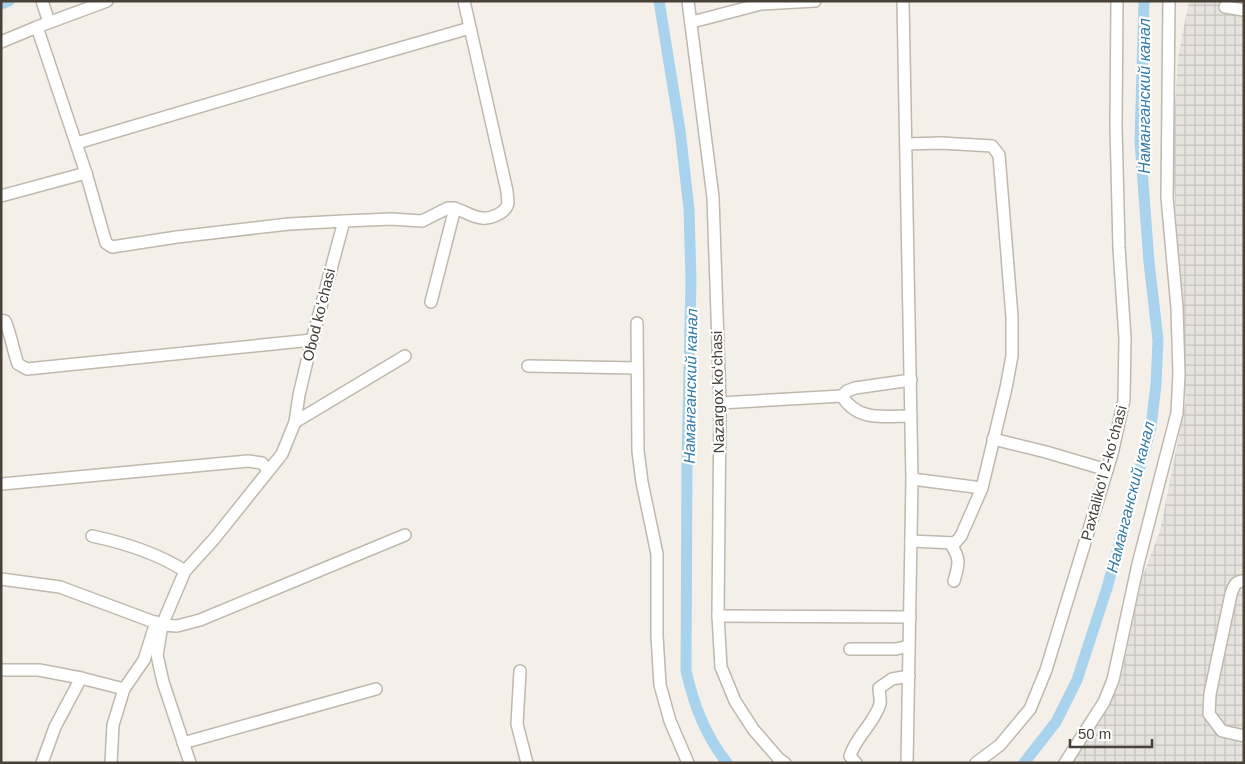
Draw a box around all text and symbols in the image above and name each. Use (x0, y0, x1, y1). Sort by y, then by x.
water label: Наманганский канал (1136, 18, 1153, 174)
street label: Obod koʻchasi (299, 267, 338, 363)
water label: Наманганский канал (681, 308, 700, 464)
street label: Nazargox koʻchasi (708, 331, 727, 453)
street label: Paxtalikoʻl 2-koʻchasi (1077, 403, 1130, 542)
water label: Наманганский канал (1103, 420, 1158, 575)
scale bar (1070, 716, 1152, 748)
text: 50 m (1078, 725, 1111, 742)

